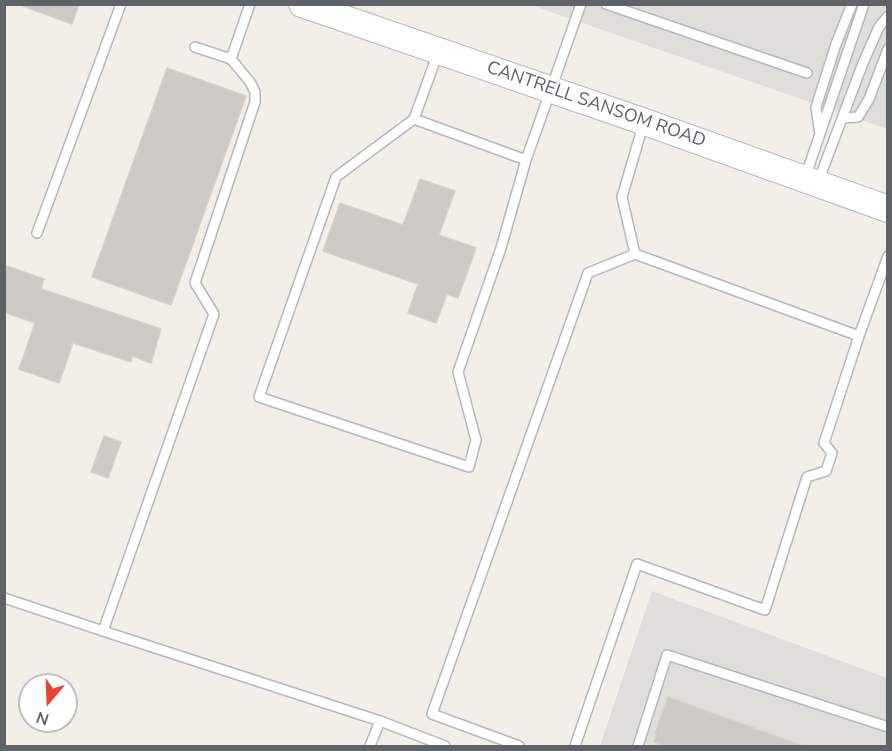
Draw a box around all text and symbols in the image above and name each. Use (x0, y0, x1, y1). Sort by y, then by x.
street label: CANTRELL SANSOM ROAD (484, 57, 708, 153)
north arrow (18, 673, 78, 733)
text: N (34, 706, 52, 730)

